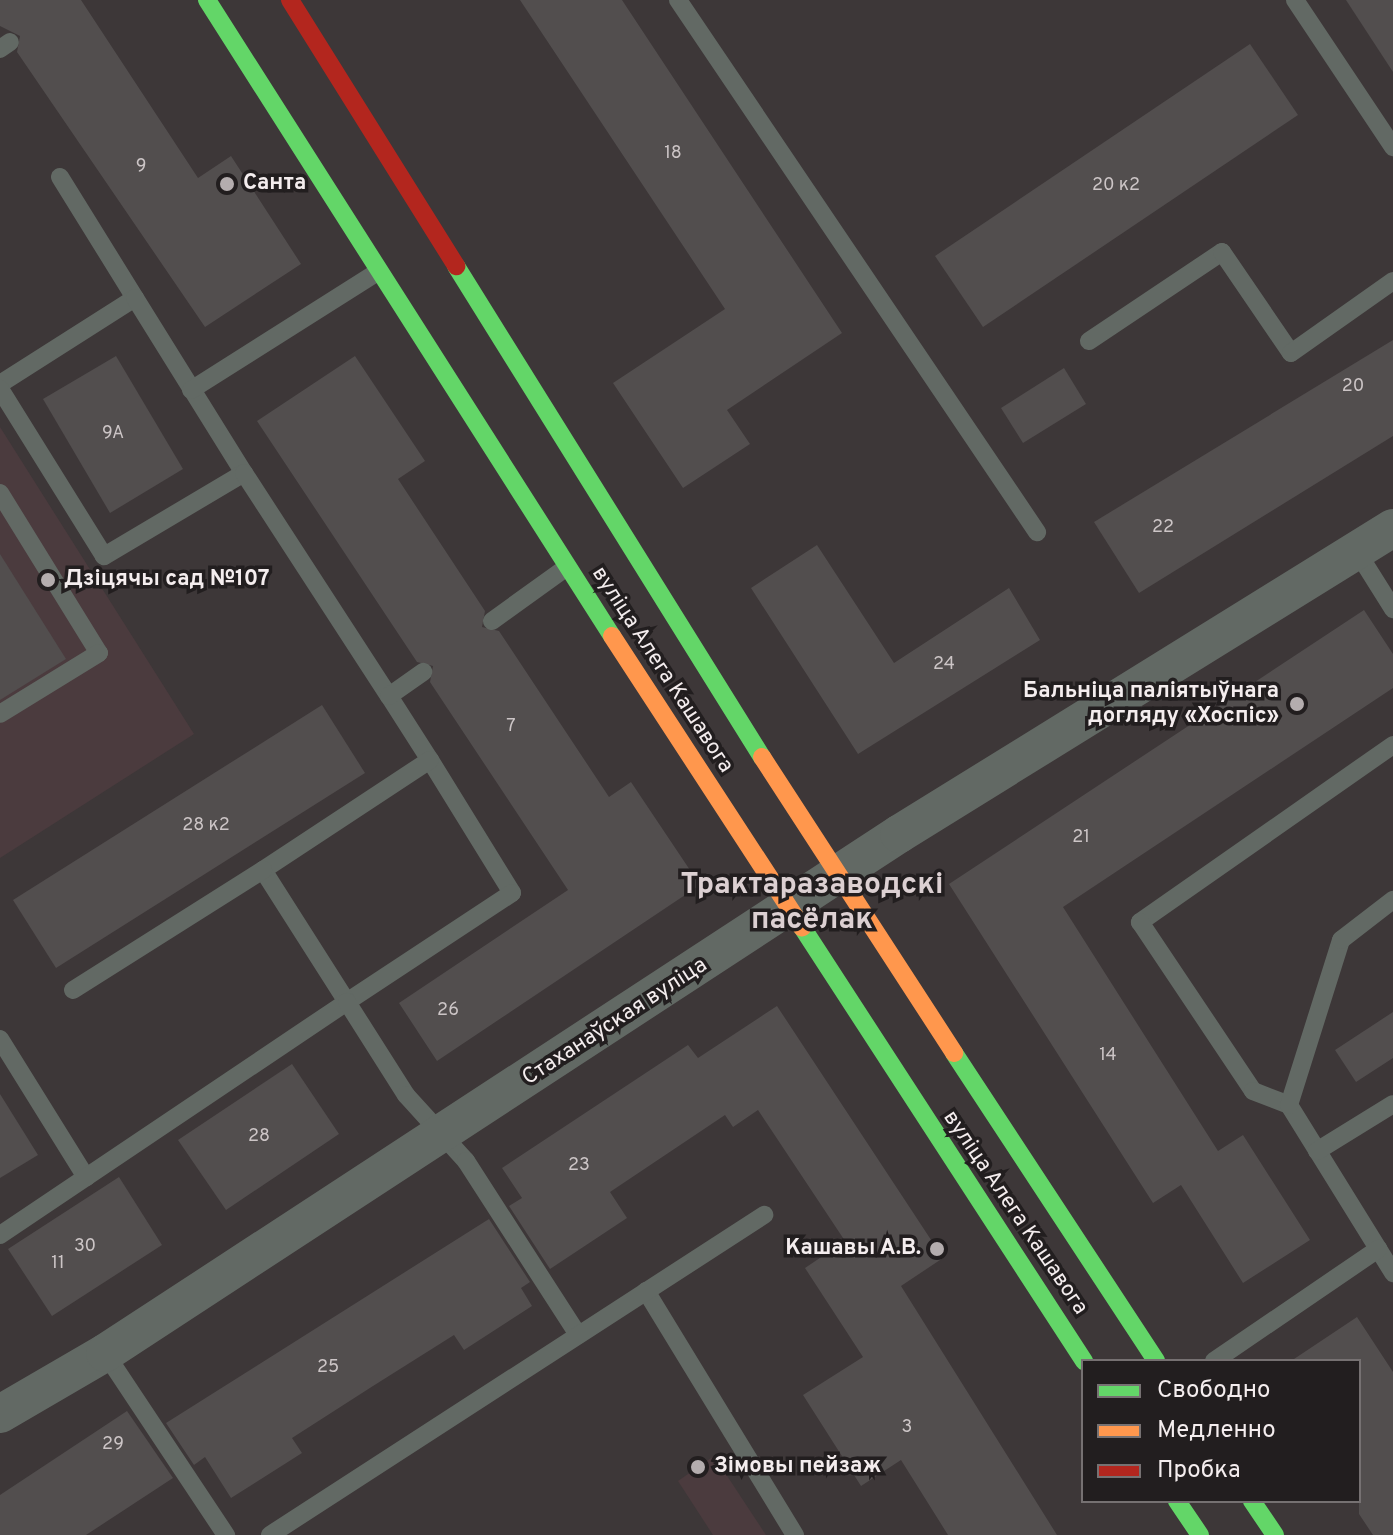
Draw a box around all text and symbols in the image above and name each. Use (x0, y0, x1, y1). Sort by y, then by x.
house number: 18 (664, 143, 682, 165)
house number: 9 (136, 156, 146, 178)
place label: Санта (243, 171, 306, 197)
marker: Санта (218, 175, 236, 193)
house number: 20 к2 (1092, 175, 1140, 197)
house number: 20 (1342, 376, 1364, 398)
house number: 9А (102, 423, 124, 445)
house number: 22 (1152, 517, 1174, 539)
street label: вуліца Алега Кашавога (585, 562, 739, 778)
place label: Дзіцячы сад №107 (64, 567, 270, 593)
marker: Дзіцячы сад №107 (39, 571, 57, 589)
house number: 24 (933, 654, 955, 676)
place label: Бальніца паліятыўнага догляду «Хоспіс» (1023, 678, 1279, 730)
marker: Бальніца паліятыўнага догляду «Хоспіс» (1286, 693, 1308, 715)
house number: 7 (506, 716, 516, 738)
house number: 28 к2 (182, 815, 230, 837)
house number: 21 (1072, 827, 1090, 849)
district label: Трактаразаводскі пасёлак (681, 868, 943, 938)
street label: Стаханаўская вуліца (518, 952, 712, 1092)
house number: 26 (437, 1000, 459, 1022)
house number: 14 (1099, 1045, 1117, 1067)
street label: вуліца Алега Кашавога (937, 1106, 1093, 1320)
house number: 28 (248, 1126, 270, 1148)
house number: 23 (568, 1155, 590, 1177)
house number: 30 (74, 1236, 96, 1258)
place label: Кашавы А.В. (784, 1236, 921, 1262)
marker: Кашавы А.В. (928, 1240, 946, 1258)
house number: 11 (51, 1253, 65, 1275)
house number: 25 (317, 1357, 339, 1379)
legend (1081, 1359, 1361, 1503)
text: Свободно (1157, 1376, 1270, 1406)
text: Медленно (1157, 1416, 1276, 1446)
house number: 3 (902, 1417, 912, 1439)
house number: 29 (102, 1434, 124, 1456)
place label: Зімовы пейзаж (714, 1454, 881, 1480)
text: Пробка (1157, 1456, 1241, 1486)
marker: Зімовы пейзаж (689, 1458, 707, 1476)

